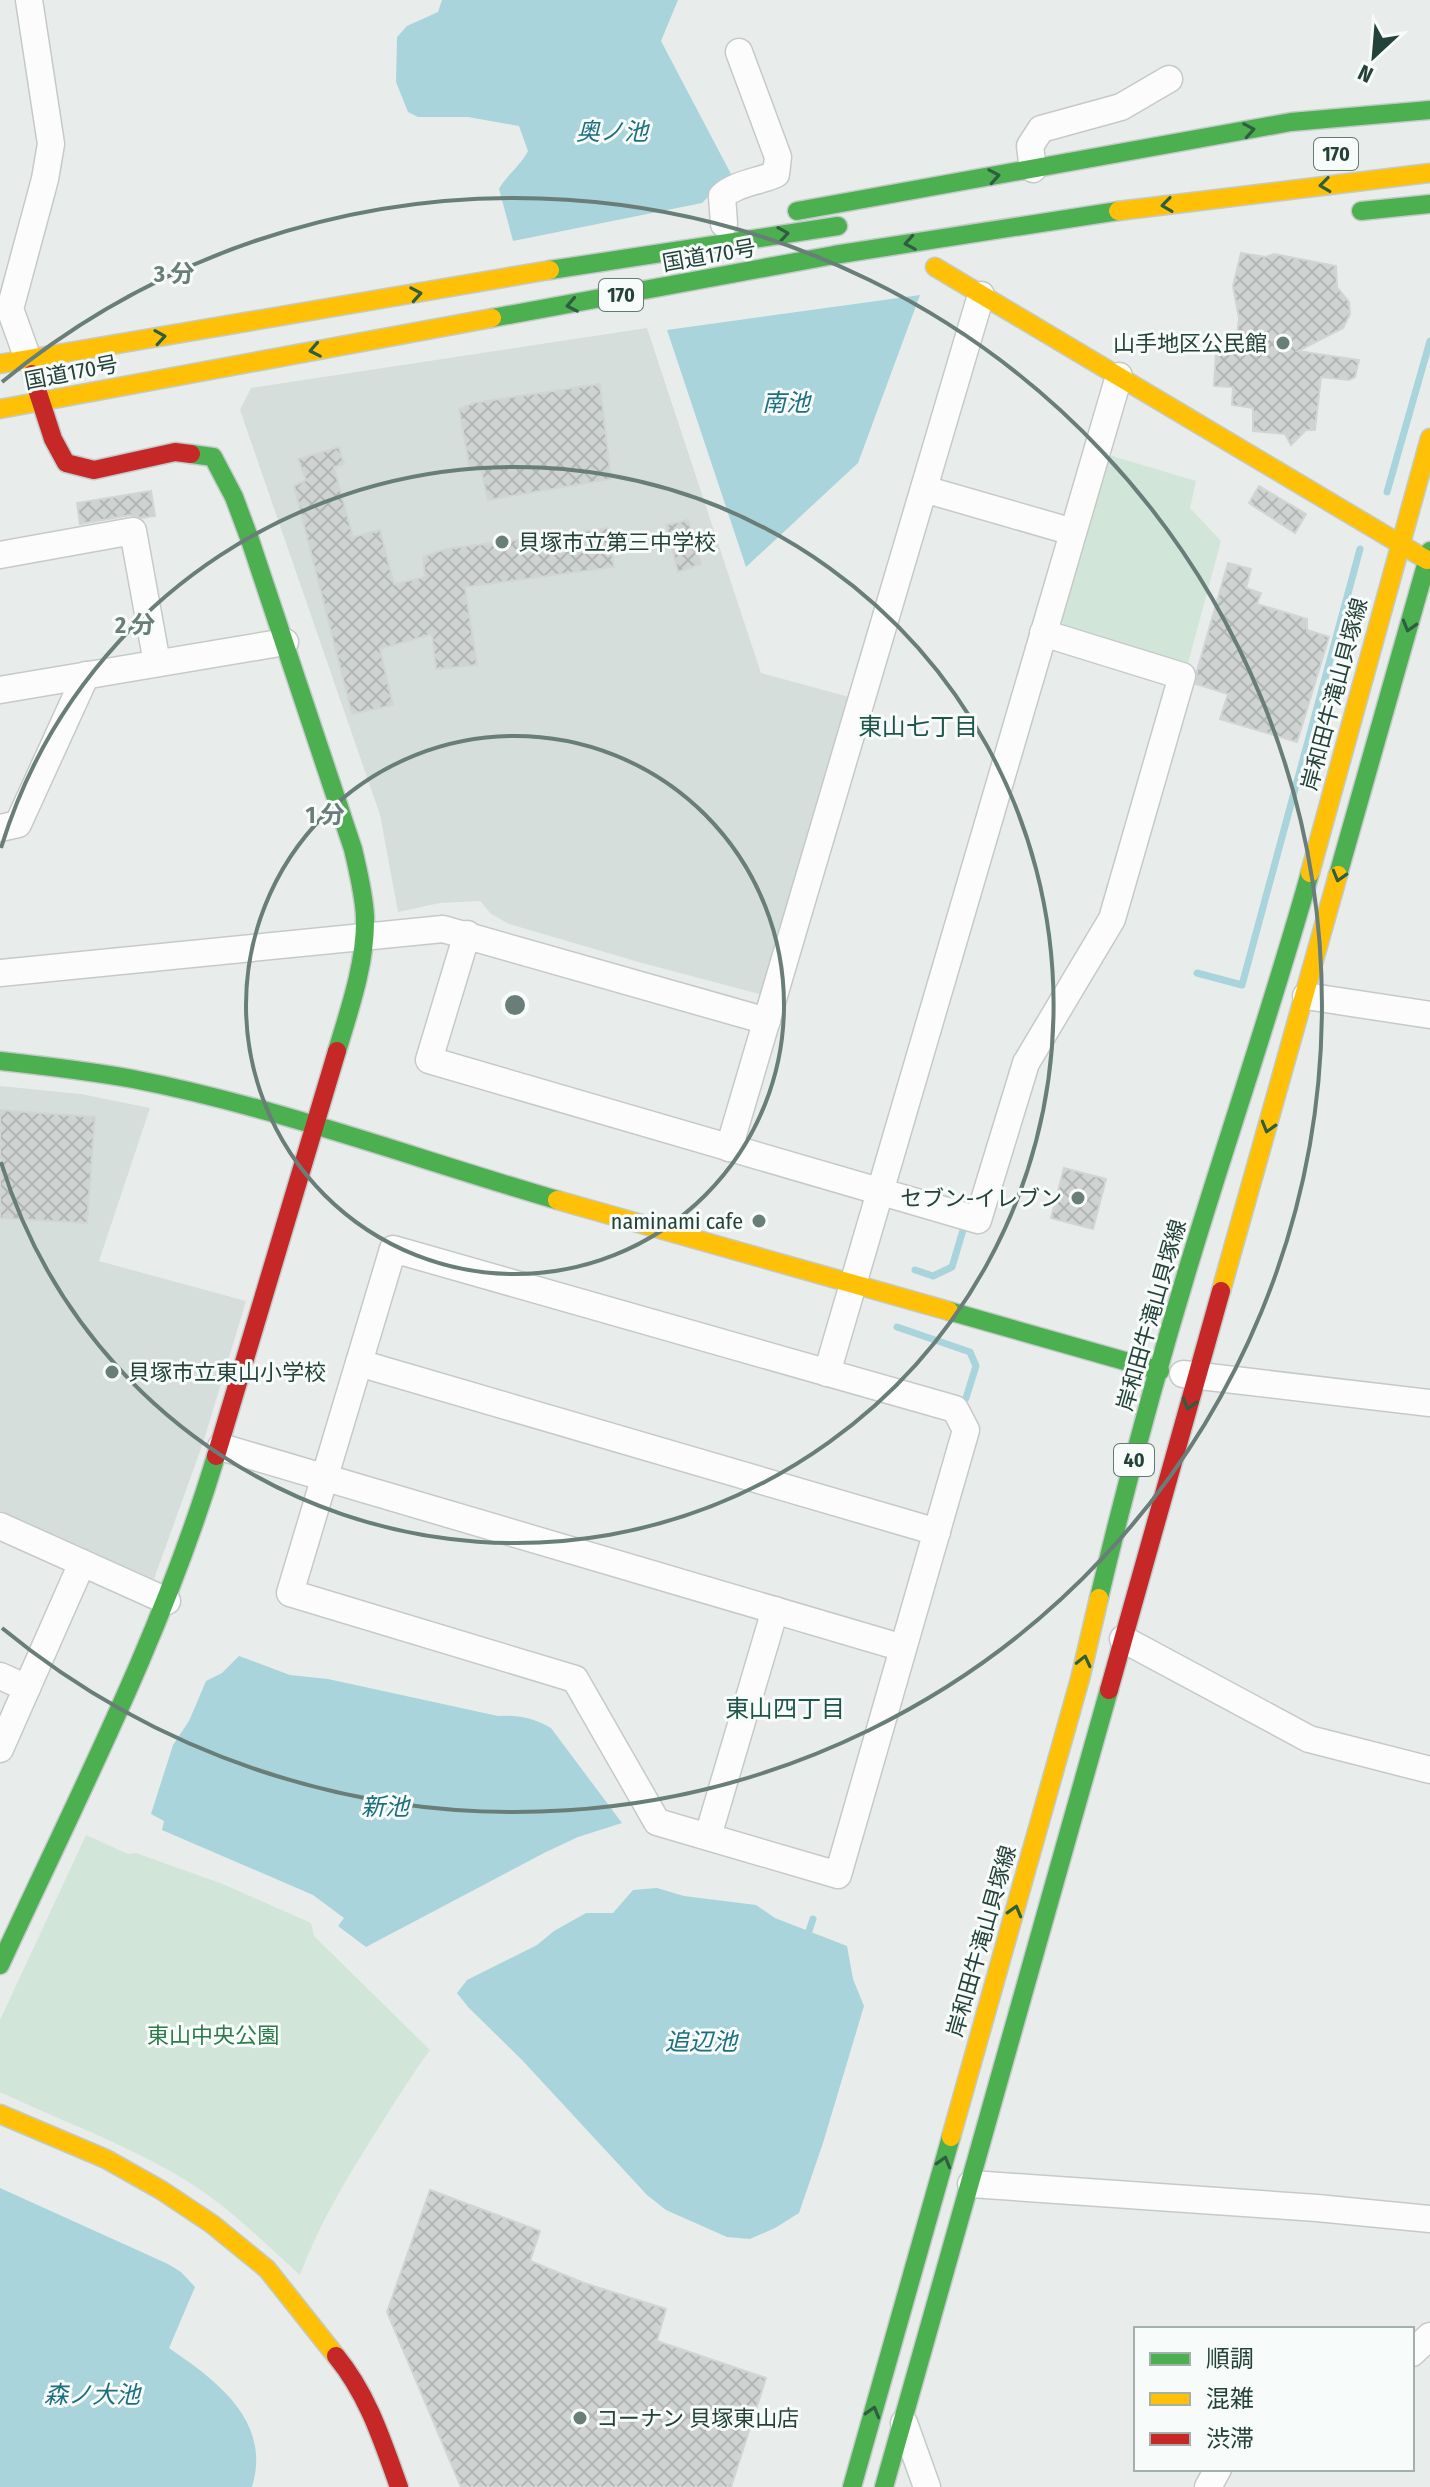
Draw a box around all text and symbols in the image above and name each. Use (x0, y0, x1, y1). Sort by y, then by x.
north arrow (1334, 16, 1414, 96)
text: N (1354, 59, 1377, 89)
water label: 奥ノ池 (576, 118, 650, 146)
one-way arrow (1243, 122, 1256, 139)
road number: 170 (1314, 138, 1358, 170)
one-way arrow (987, 169, 1000, 186)
one-way arrow (1318, 176, 1331, 193)
one-way arrow (1160, 196, 1174, 213)
one-way arrow (776, 226, 790, 243)
street label: 国道170号 (660, 234, 758, 277)
one-way arrow (903, 234, 917, 251)
text: 3 分 (153, 260, 194, 288)
road number: 170 (599, 279, 643, 311)
one-way arrow (409, 286, 423, 303)
one-way arrow (565, 295, 578, 312)
one-way arrow (153, 329, 166, 346)
place label: 山手地区公民館 (1113, 330, 1267, 357)
marker: 山手地区公民館 (1274, 334, 1292, 352)
one-way arrow (309, 340, 322, 357)
street label: 国道170号 (22, 350, 120, 395)
water label: 南池 (762, 389, 812, 417)
place label: 貝塚市立第三中学校 (518, 529, 716, 556)
marker: 貝塚市立第三中学校 (493, 533, 511, 551)
street label: 岸和田牛滝山貝塚線 (1296, 595, 1373, 793)
text: 2 分 (114, 611, 155, 639)
one-way arrow (1402, 619, 1418, 633)
district label: 東山七丁目 (858, 713, 978, 741)
text: 1 分 (305, 801, 345, 829)
one-way arrow (1332, 869, 1348, 883)
centre of rings (501, 991, 529, 1019)
one-way arrow (1261, 1119, 1277, 1133)
place label: セブン-イレブン (900, 1185, 1062, 1212)
marker: セブン-イレブン (1069, 1189, 1087, 1207)
place label: naminami cafe (611, 1208, 743, 1235)
marker: naminami cafe (750, 1212, 768, 1230)
street label: 岸和田牛滝山貝塚線 (1111, 1216, 1192, 1414)
place label: 貝塚市立東山小学校 (128, 1359, 326, 1386)
marker: 貝塚市立東山小学校 (103, 1363, 121, 1381)
one-way arrow (1182, 1396, 1199, 1410)
road number: 40 (1114, 1444, 1154, 1476)
one-way arrow (1075, 1655, 1092, 1668)
district label: 東山四丁目 (725, 1695, 845, 1723)
water label: 新池 (361, 1793, 411, 1821)
street label: 岸和田牛滝山貝塚線 (941, 1842, 1022, 2040)
one-way arrow (1005, 1905, 1022, 1919)
park label: 東山中央公園 (147, 2022, 279, 2049)
water label: 追辺池 (665, 2028, 739, 2056)
one-way arrow (935, 2155, 951, 2169)
legend (1134, 2327, 1414, 2471)
text: 順調 (1206, 2345, 1254, 2373)
water label: 森ノ大池 (44, 2381, 142, 2409)
text: 混雑 (1206, 2385, 1254, 2413)
place label: コーナン 貝塚東山店 (596, 2405, 799, 2432)
one-way arrow (864, 2405, 881, 2419)
marker: コーナン 貝塚東山店 (571, 2409, 589, 2427)
text: 渋滞 (1206, 2425, 1254, 2453)

